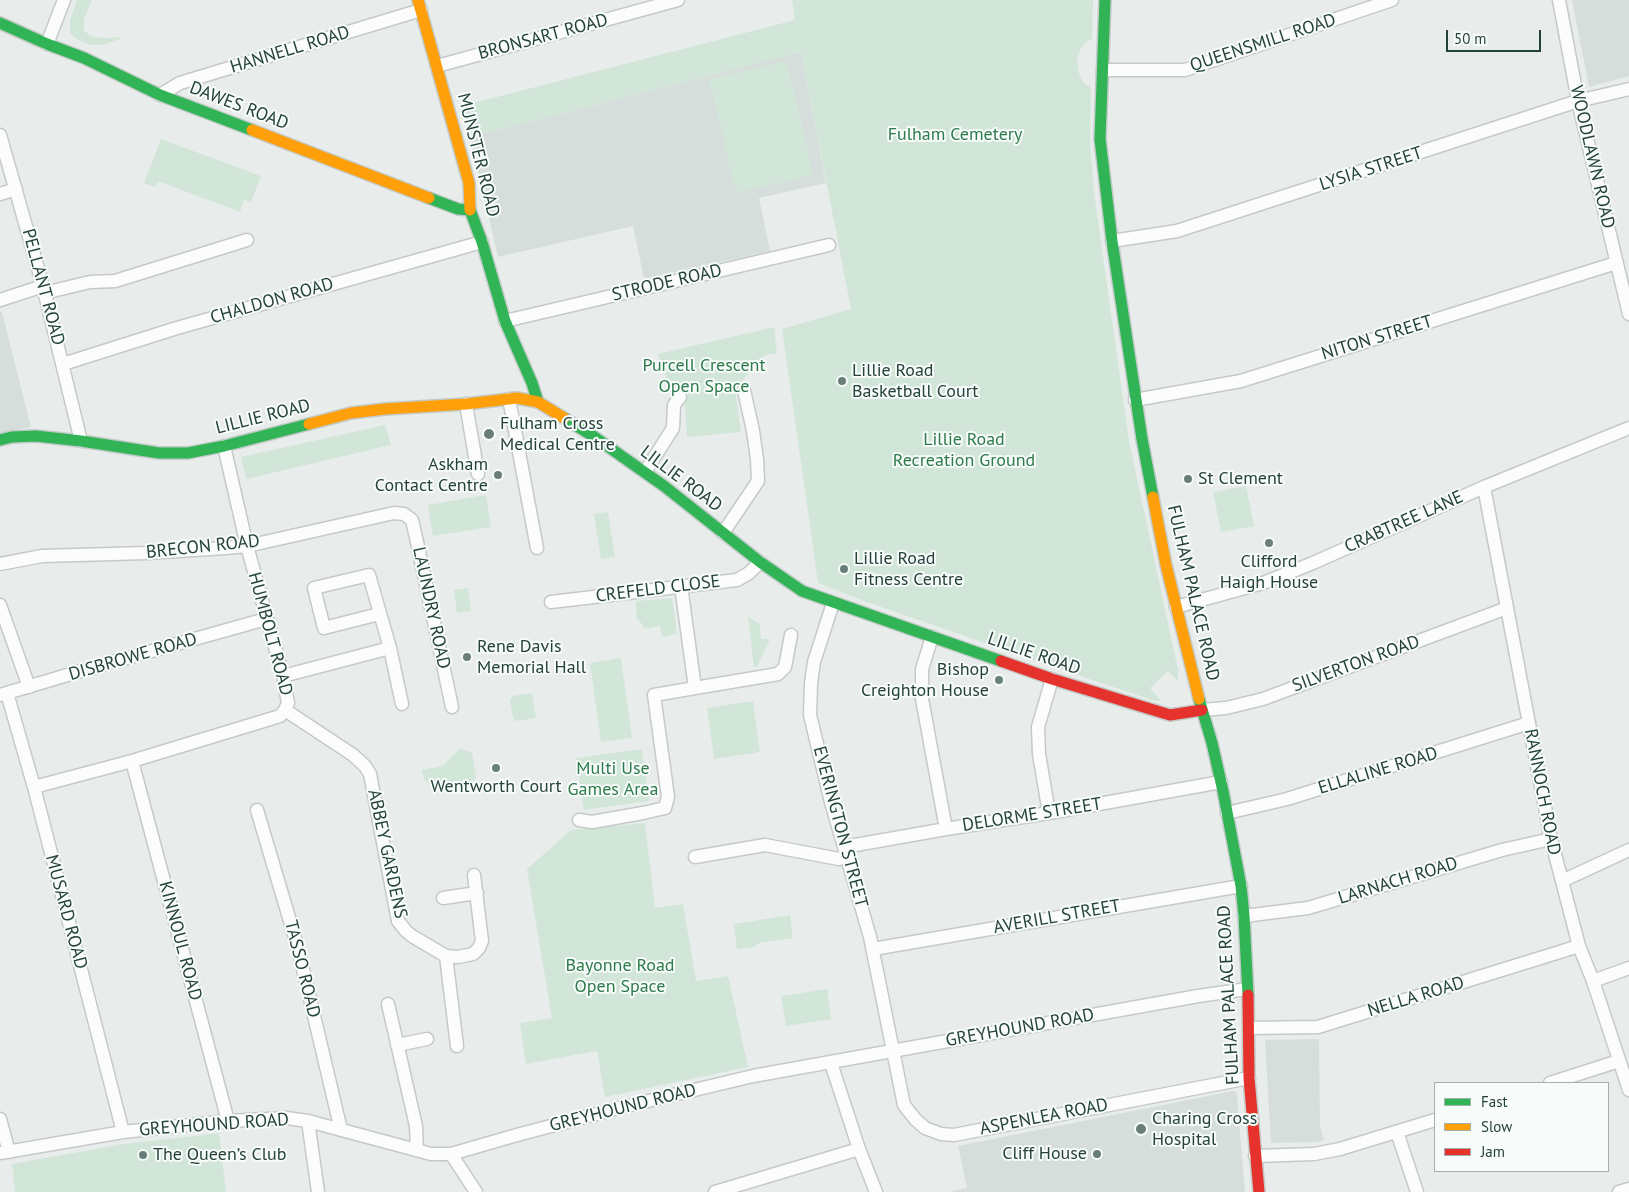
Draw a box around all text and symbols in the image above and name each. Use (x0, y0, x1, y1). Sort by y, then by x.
street label: BRONSART ROAD (476, 9, 610, 65)
street label: QUEENSMILL ROAD (1187, 9, 1339, 77)
scale bar (1449, 20, 1544, 52)
street label: HANNELL ROAD (228, 22, 352, 78)
text: 50 m (1454, 29, 1487, 48)
street label: DAWES ROAD (186, 77, 292, 135)
street label: WOODLAWN ROAD (1565, 83, 1619, 231)
street label: MUNSTER ROAD (452, 91, 504, 219)
park label: Fulham Cemetery (888, 124, 1022, 146)
street label: LYSIA STREET (1317, 142, 1425, 196)
street label: PELLANT ROAD (17, 226, 69, 348)
street label: STRODE ROAD (610, 260, 724, 306)
street label: CHALDON ROAD (208, 273, 336, 329)
street label: NITON STREET (1319, 311, 1435, 365)
park label: Purcell Crescent Open Space (642, 355, 766, 398)
place label: Lillie Road Basketball Court (852, 360, 978, 402)
marker: Lillie Road Basketball Court (836, 375, 848, 387)
street label: LILLIE ROAD (213, 395, 313, 439)
place label: Fulham Cross Medical Centre (500, 413, 615, 456)
marker: Fulham Cross Medical Centre (482, 427, 496, 441)
park label: Lillie Road Recreation Ground (893, 429, 1035, 472)
street label: LILLIE ROAD (636, 441, 726, 517)
place label: Askham Contact Centre (375, 454, 488, 496)
place label: St Clement (1198, 468, 1283, 490)
marker: Askham Contact Centre (492, 469, 504, 481)
marker: St Clement (1182, 473, 1194, 485)
street label: CRABTREE LANE (1341, 486, 1467, 558)
street label: FULHAM PALACE ROAD (1162, 503, 1224, 683)
street label: BRECON ROAD (145, 530, 261, 564)
marker: Clifford Haigh House (1263, 537, 1275, 549)
street label: LAUNDRY ROAD (408, 545, 454, 671)
place label: Lillie Road Fitness Centre (854, 548, 963, 590)
place label: Clifford Haigh House (1220, 551, 1318, 594)
marker: Lillie Road Fitness Centre (838, 563, 850, 575)
street label: HUMBOLT ROAD (243, 570, 297, 698)
street label: CREFELD CLOSE (594, 571, 722, 607)
street label: DISBROWE ROAD (66, 628, 200, 686)
street label: LILLIE ROAD (985, 628, 1083, 680)
street label: SILVERTON ROAD (1289, 631, 1423, 697)
place label: Rene Davis Memorial Hall (477, 636, 586, 679)
marker: Rene Davis Memorial Hall (461, 651, 473, 663)
place label: Bishop Creighton House (861, 659, 989, 702)
marker: Bishop Creighton House (993, 674, 1005, 686)
street label: RANNOCH ROAD (1519, 727, 1565, 857)
street label: ELLALINE ROAD (1316, 743, 1440, 799)
street label: EVERINGTON STREET (808, 744, 872, 910)
park label: Multi Use Games Area (568, 758, 658, 801)
marker: Wentworth Court (490, 762, 502, 774)
place label: Wentworth Court (430, 776, 562, 798)
street label: ABBEY GARDENS (363, 787, 411, 921)
street label: DELORME STREET (961, 793, 1103, 837)
street label: MUSARD ROAD (40, 852, 92, 972)
street label: LARNACH ROAD (1335, 853, 1461, 909)
street label: KINNOUL ROAD (154, 879, 206, 1003)
street label: AVERILL STREET (992, 895, 1122, 939)
street label: FULHAM PALACE ROAD (1214, 905, 1244, 1085)
street label: TASSO ROAD (279, 918, 325, 1020)
park label: Bayonne Road Open Space (565, 955, 675, 998)
street label: NELLA ROAD (1365, 972, 1467, 1022)
street label: GREYHOUND ROAD (944, 1004, 1096, 1052)
street label: GREYHOUND ROAD (547, 1079, 699, 1137)
legend (1434, 1082, 1609, 1172)
text: Fast (1481, 1092, 1508, 1111)
street label: ASPENLEA ROAD (978, 1094, 1110, 1140)
place label: Charing Cross Hospital (1152, 1108, 1257, 1150)
street label: GREYHOUND ROAD (138, 1109, 290, 1141)
text: Slow (1481, 1117, 1512, 1136)
marker: Charing Cross Hospital (1134, 1122, 1148, 1136)
text: Jam (1481, 1142, 1505, 1161)
place label: Cliff House (1002, 1143, 1087, 1165)
place label: The Queen’s Club (153, 1144, 286, 1166)
marker: Cliff House (1091, 1148, 1103, 1160)
marker: The Queen’s Club (137, 1149, 149, 1161)

